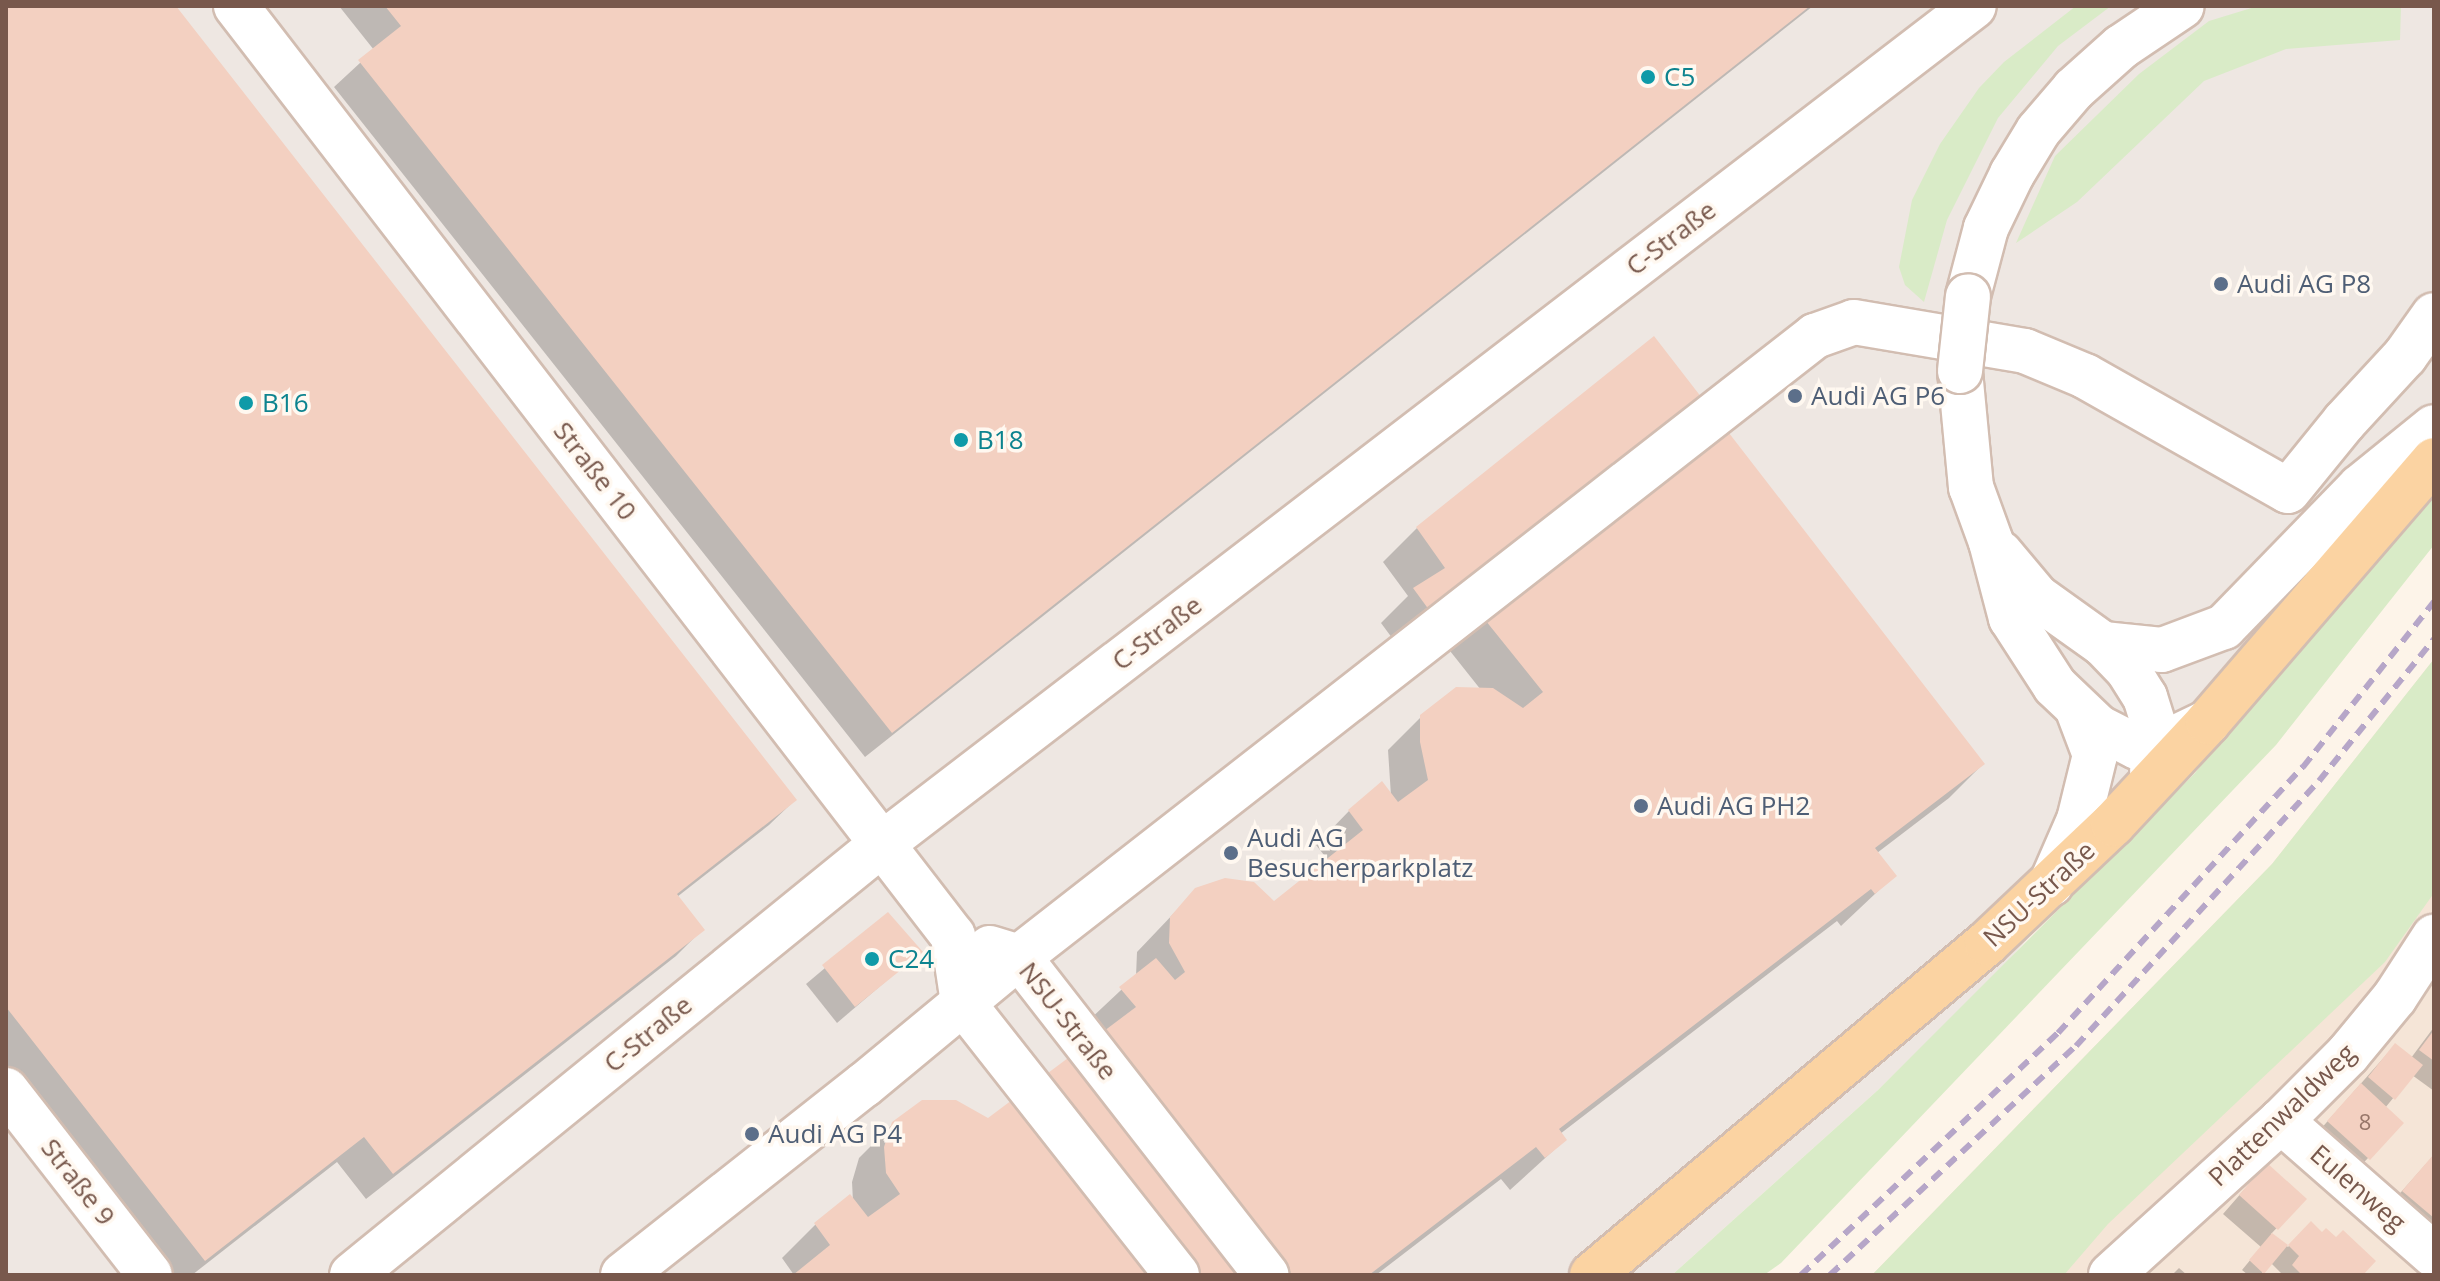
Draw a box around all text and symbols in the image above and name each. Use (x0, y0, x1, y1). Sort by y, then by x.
place label: C5 (1664, 61, 1695, 93)
marker: C5 (1639, 68, 1657, 86)
street label: C-Straße (1620, 194, 1722, 282)
place label: Audi AG P8 (2237, 268, 2371, 300)
marker: Audi AG P8 (2212, 275, 2230, 293)
place label: Audi AG P6 (1811, 380, 1945, 412)
place label: B16 (262, 387, 309, 419)
marker: Audi AG P6 (1786, 387, 1804, 405)
marker: B16 (237, 394, 255, 412)
street label: Straße 10 (547, 416, 643, 526)
place label: B18 (977, 424, 1024, 456)
marker: B18 (952, 431, 970, 449)
street label: C-Straße (1106, 589, 1208, 677)
place label: Audi AG PH2 (1657, 790, 1810, 822)
marker: Audi AG PH2 (1632, 797, 1650, 815)
place label: Audi AG Besucherparkplatz (1247, 822, 1473, 884)
street label: NSU-Straße (1977, 835, 2101, 953)
marker: Audi AG Besucherparkplatz (1222, 844, 1240, 862)
place label: C24 (888, 943, 934, 975)
marker: C24 (863, 950, 881, 968)
street label: NSU-Straße (1012, 956, 1124, 1086)
street label: C-Straße (598, 989, 698, 1079)
street label: Plattenwaldweg (2202, 1037, 2362, 1193)
house number: 8 (2359, 1109, 2371, 1135)
place label: Audi AG P4 (768, 1118, 902, 1150)
marker: Audi AG P4 (743, 1125, 761, 1143)
street label: Straße 9 (35, 1133, 121, 1231)
street label: Eulenweg (2304, 1138, 2412, 1238)

